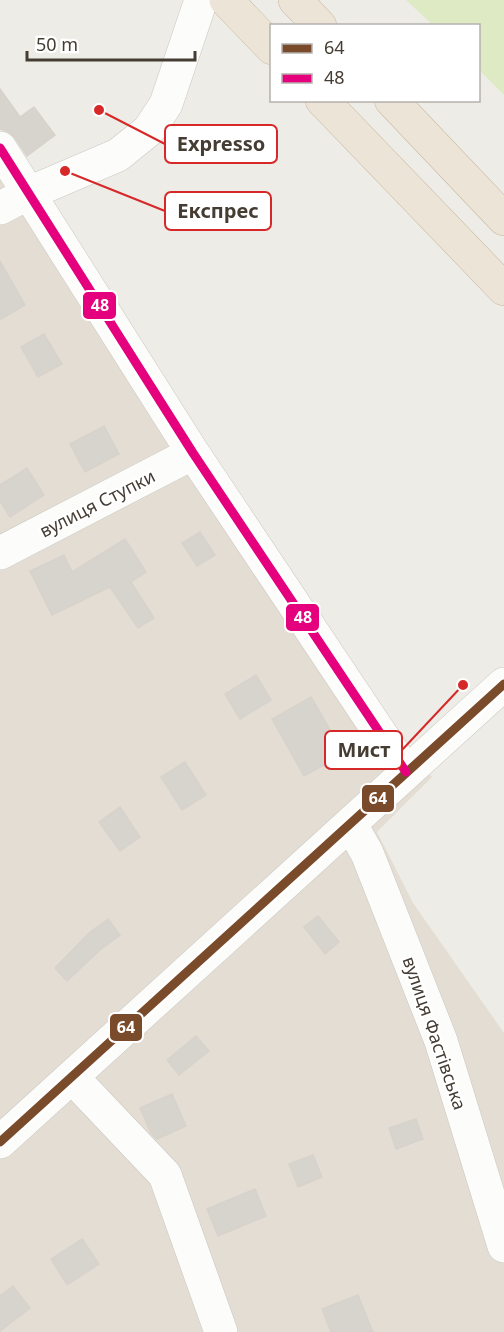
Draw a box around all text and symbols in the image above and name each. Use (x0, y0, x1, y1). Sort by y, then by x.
scale bar (27, 24, 195, 62)
legend (270, 24, 480, 102)
text: 50 m (36, 32, 78, 56)
text: 64 (324, 35, 345, 59)
text: 48 (324, 65, 345, 89)
callout: Expresso (165, 125, 277, 163)
text: Expresso (177, 130, 265, 157)
callout: Експрес (165, 192, 271, 230)
text: Експрес (177, 197, 259, 224)
line badge: 48 (82, 291, 117, 320)
text: 48 (91, 294, 109, 316)
street label: вулиця Ступки (35, 464, 159, 542)
line badge: 48 (285, 603, 320, 632)
text: 48 (294, 606, 312, 628)
callout: Мист (325, 731, 402, 769)
text: Мист (338, 736, 390, 763)
line badge: 64 (361, 784, 395, 813)
text: 64 (369, 787, 387, 809)
street label: вулиця Фастівська (397, 953, 473, 1113)
line badge: 64 (109, 1013, 143, 1042)
text: 64 (117, 1016, 135, 1038)

